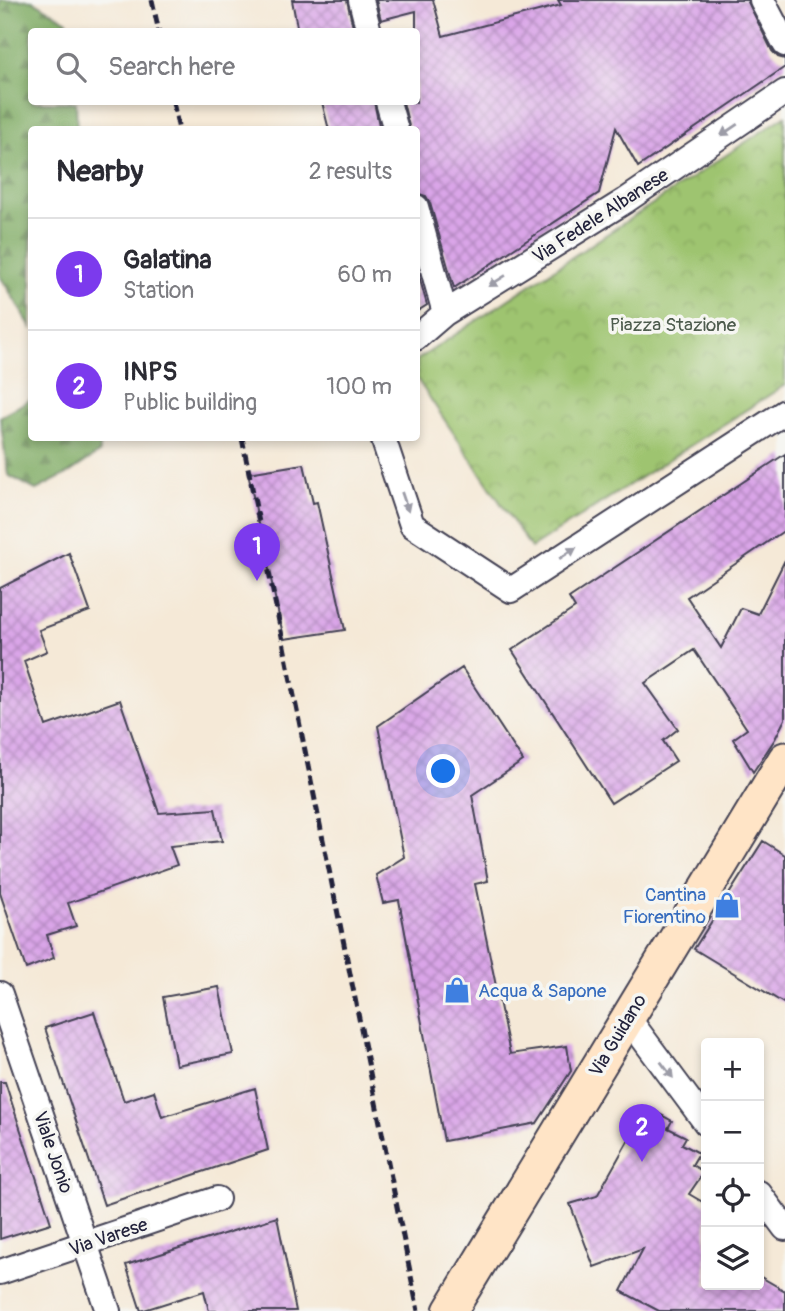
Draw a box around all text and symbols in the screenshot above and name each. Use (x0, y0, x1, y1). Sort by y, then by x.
search box (28, 28, 420, 105)
icon: search (52, 48, 90, 86)
text: Search here (108, 51, 235, 83)
one-way arrow (720, 123, 738, 137)
text: Nearby (56, 153, 143, 190)
text: 2 results (309, 157, 392, 186)
street label: Via Fedele Albanese (528, 163, 674, 269)
text: Galatina (123, 244, 211, 276)
text: 1 (75, 260, 84, 289)
text: 60 m (337, 260, 392, 289)
one-way arrow (487, 274, 507, 287)
text: Station (123, 276, 194, 305)
park label: Piazza Stazione (610, 313, 737, 337)
text: INPS (123, 356, 177, 388)
text: 2 (73, 372, 85, 401)
text: 100 m (326, 372, 392, 401)
text: Public building (123, 388, 257, 417)
one-way arrow (400, 492, 411, 513)
pin: 1 (234, 523, 280, 581)
one-way arrow (558, 547, 578, 560)
your location (426, 754, 460, 788)
place label: Cantina Fiorentino (623, 883, 706, 929)
shop icon: Cantina Fiorentino (712, 890, 742, 920)
shop icon: Acqua & Sapone (442, 975, 472, 1005)
place label: Acqua & Sapone (478, 979, 607, 1003)
street label: Via Guidano (584, 990, 652, 1081)
map controls (701, 1038, 764, 1290)
button: + (701, 1038, 764, 1101)
one-way arrow (660, 1061, 674, 1080)
button: − (701, 1101, 764, 1164)
pin: 2 (619, 1104, 665, 1162)
street label: Viale Jonio (28, 1108, 78, 1196)
button: locate (701, 1164, 764, 1227)
street label: Via Varese (66, 1212, 151, 1262)
button: layers (701, 1227, 764, 1290)

